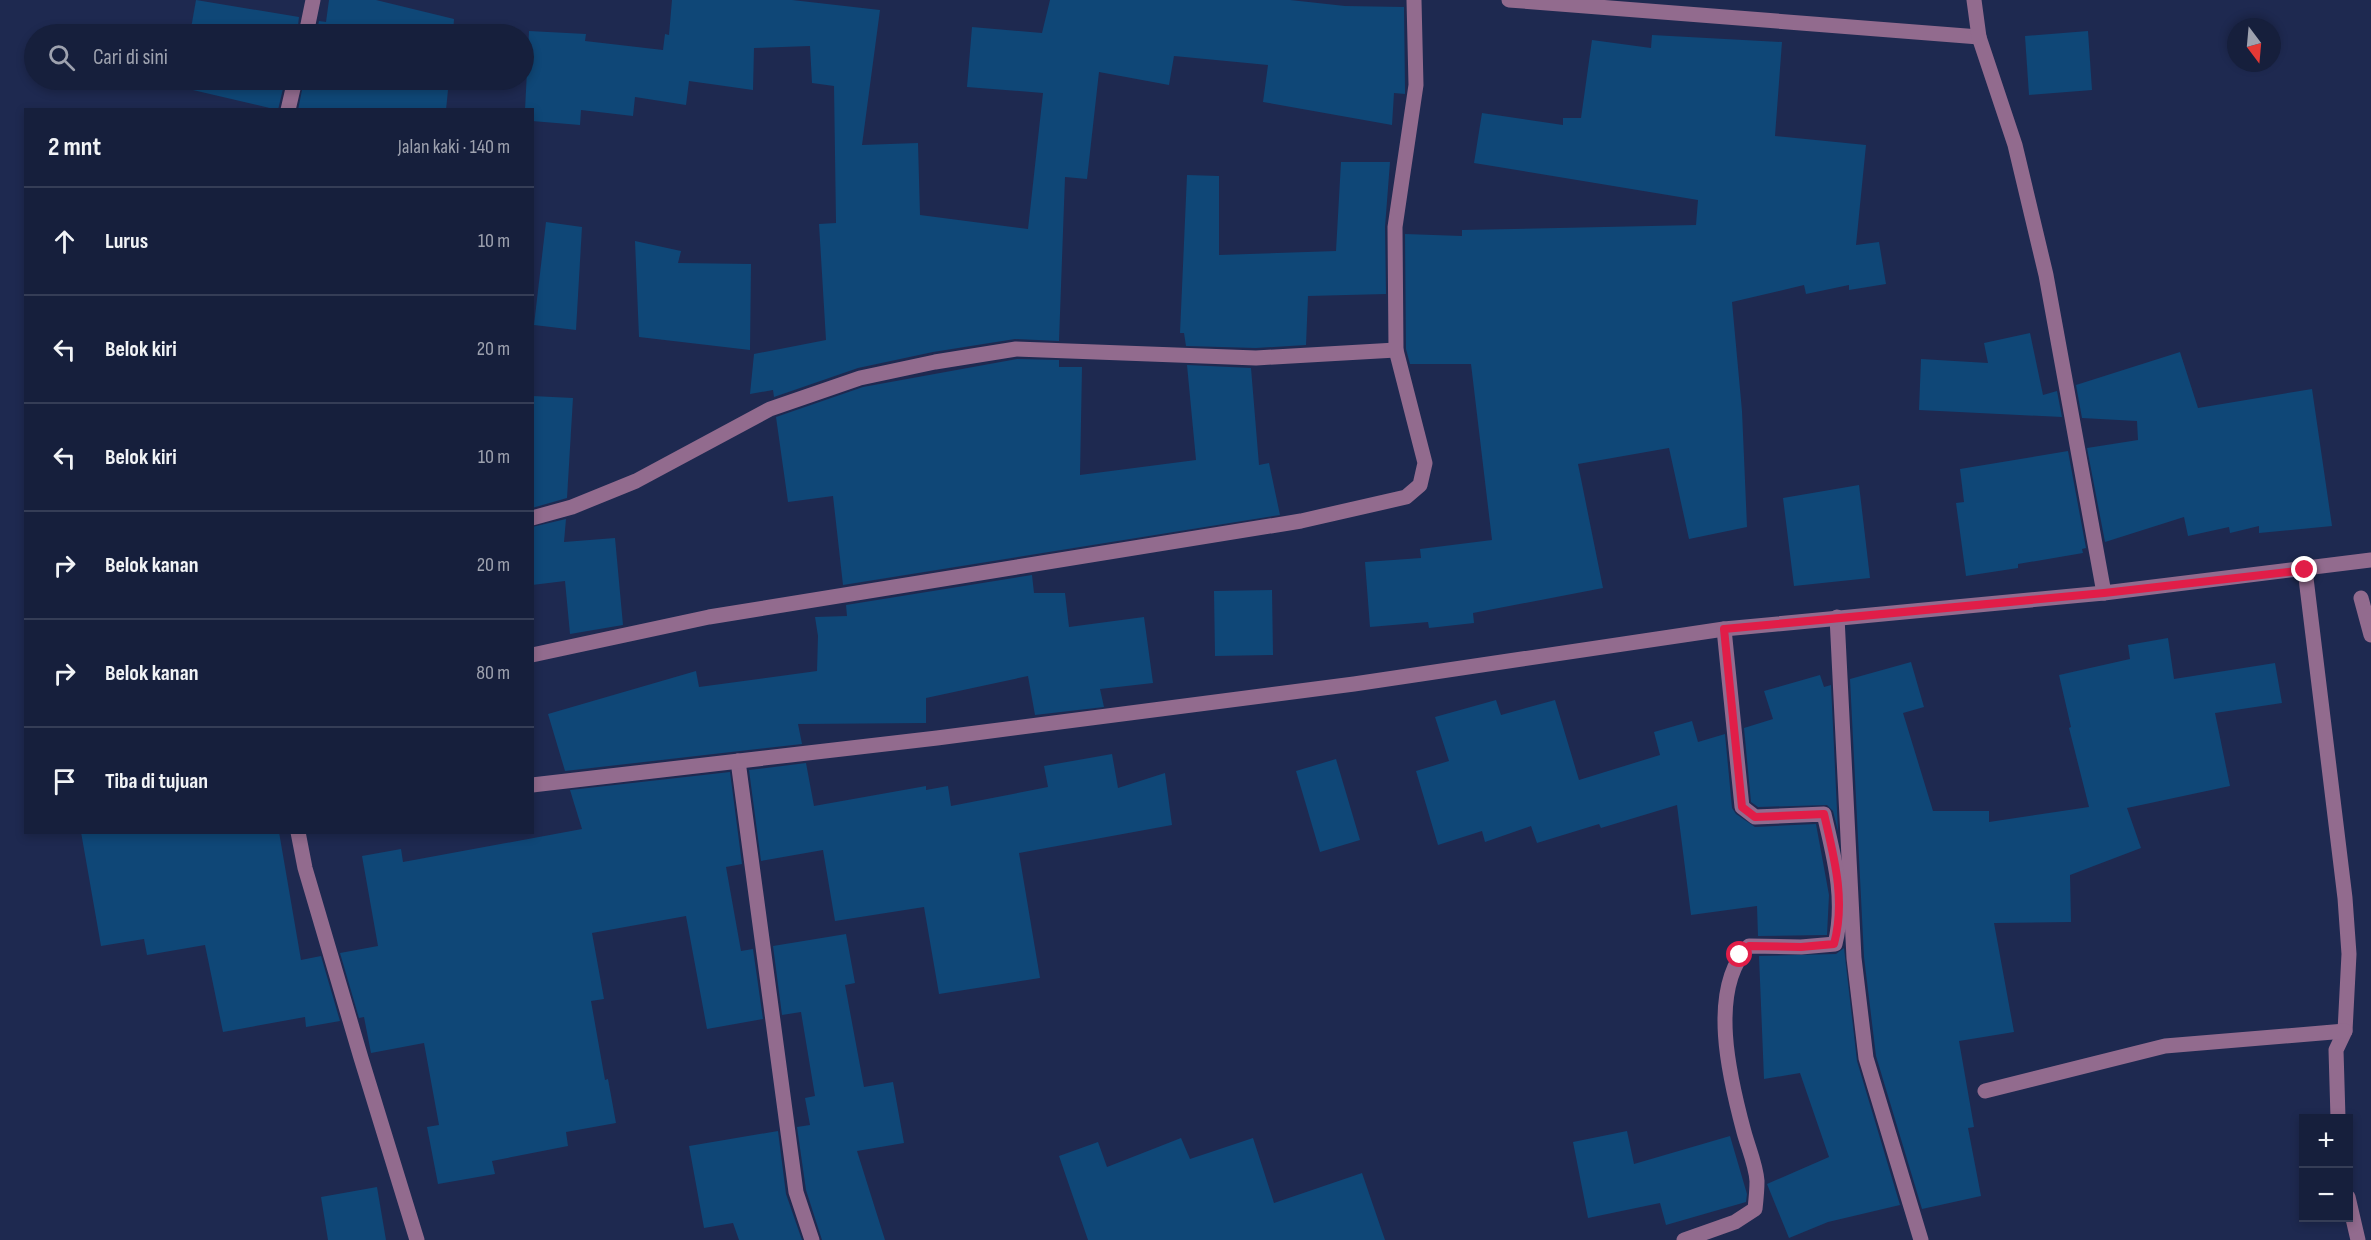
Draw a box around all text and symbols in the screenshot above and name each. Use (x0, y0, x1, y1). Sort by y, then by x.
north arrow (2227, 18, 2281, 72)
search box (24, 24, 534, 90)
icon: search (45, 41, 78, 74)
text: Cari di sini (93, 44, 168, 71)
text: 2 mnt (48, 132, 101, 163)
text: Jalan kaki · 140 m (398, 135, 510, 159)
icon: ahead (48, 225, 81, 258)
text: Lurus (105, 228, 148, 255)
text: 10 m (478, 229, 510, 253)
icon: left (48, 333, 81, 366)
text: Belok kiri (105, 336, 177, 363)
text: 20 m (477, 337, 510, 361)
icon: left (48, 441, 81, 474)
text: Belok kiri (105, 444, 177, 471)
text: 10 m (478, 445, 510, 469)
icon: right (48, 549, 81, 582)
text: Belok kanan (105, 552, 198, 579)
text: 20 m (477, 553, 510, 577)
route end (2291, 556, 2317, 582)
icon: right (48, 657, 81, 690)
text: Belok kanan (105, 660, 198, 687)
text: 80 m (476, 661, 510, 685)
icon: arrive (48, 765, 81, 798)
text: Tiba di tujuan (105, 768, 208, 795)
route start (1726, 941, 1752, 967)
map controls (2299, 1114, 2353, 1222)
button: + (2299, 1114, 2353, 1168)
button: − (2299, 1168, 2353, 1222)

